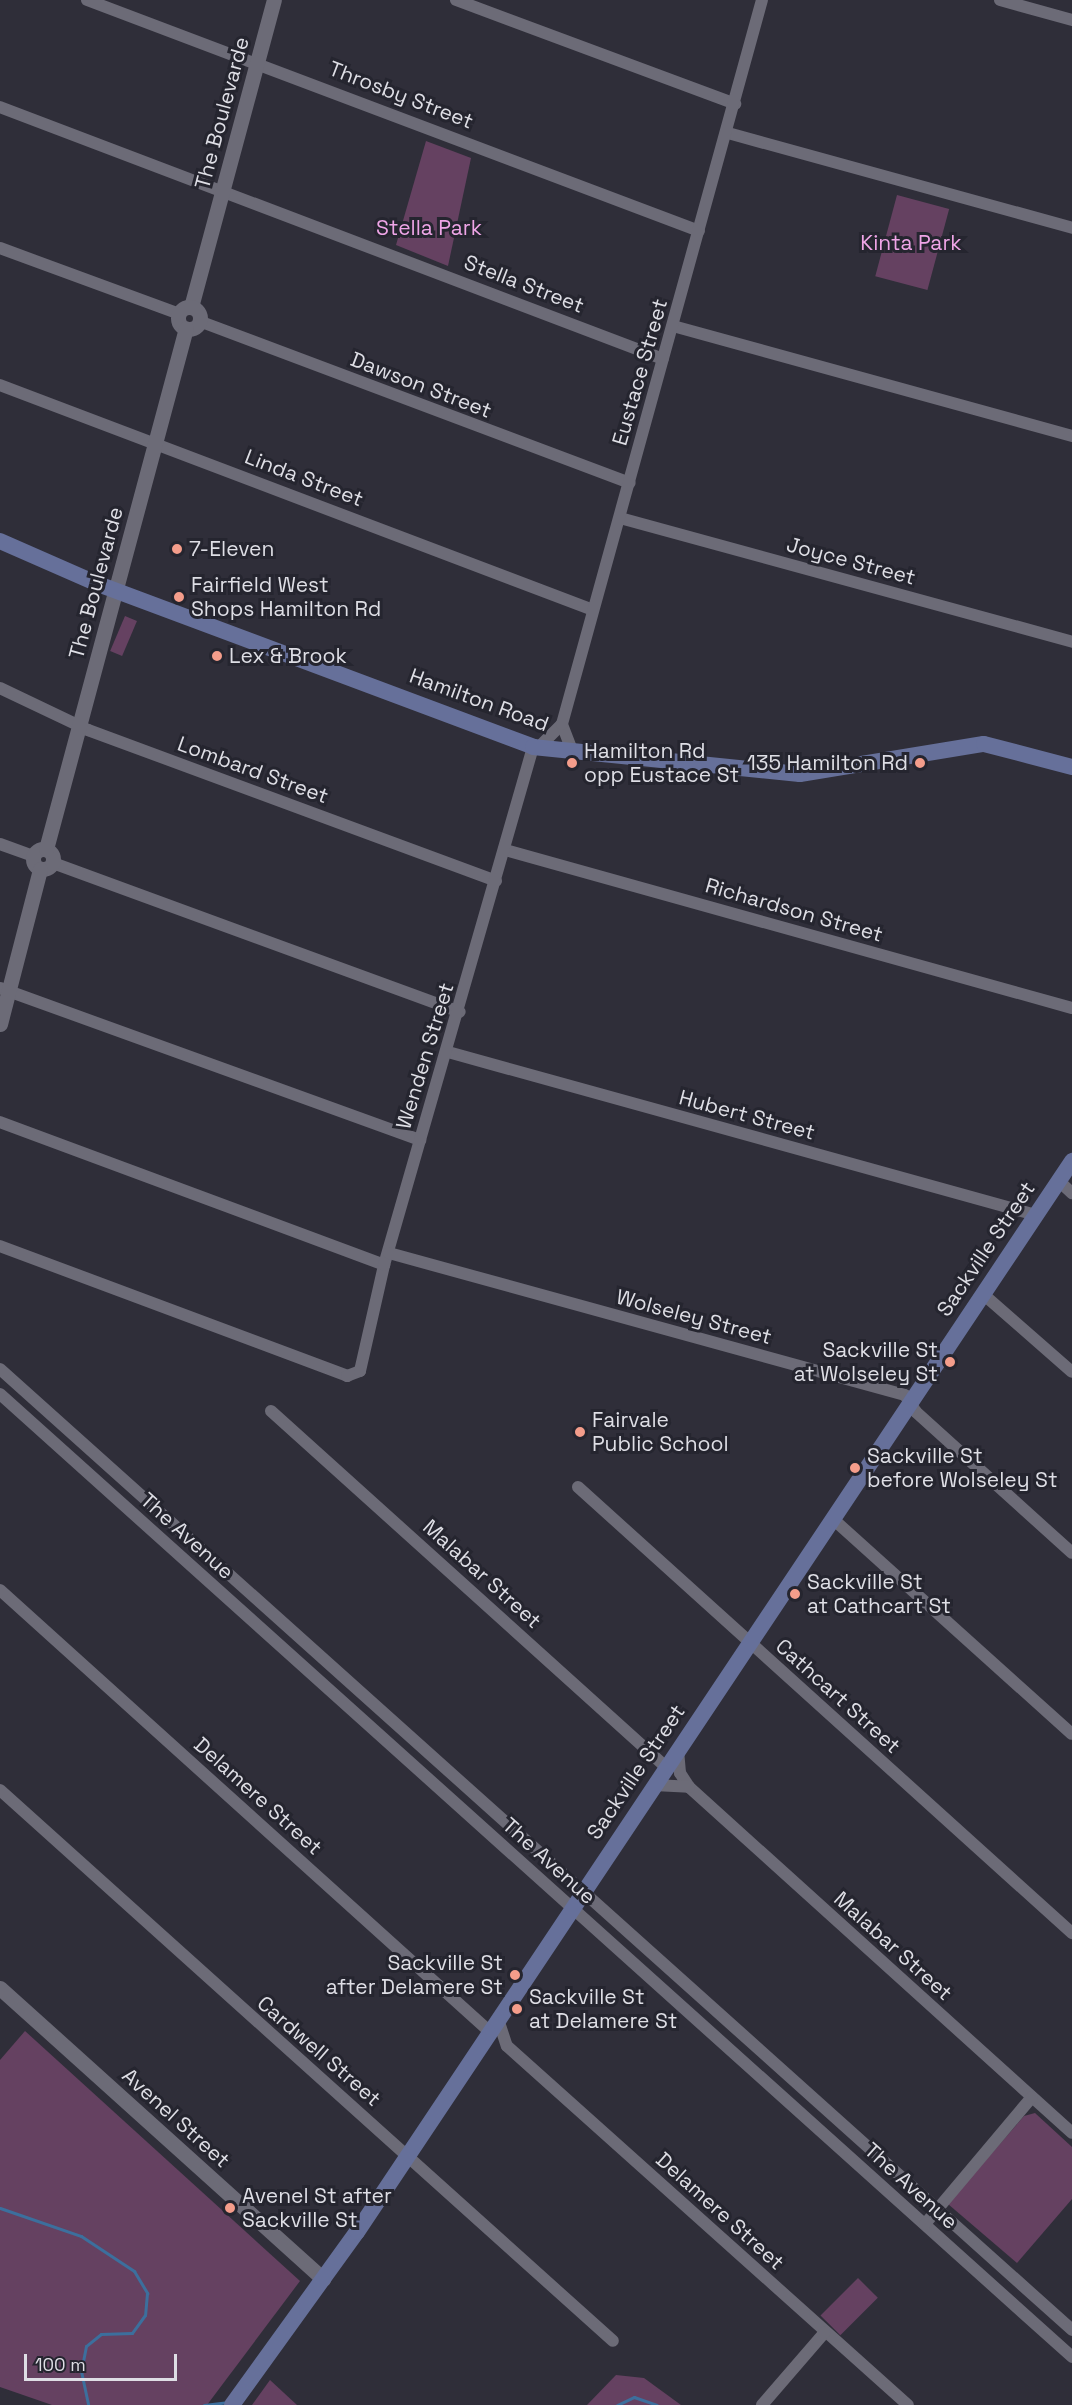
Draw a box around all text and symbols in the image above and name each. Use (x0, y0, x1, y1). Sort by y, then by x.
street label: The Boulevarde (190, 34, 254, 192)
street label: Throsby Street (325, 56, 477, 134)
park label: Stella Park (376, 215, 482, 241)
park label: Kinta Park (860, 230, 962, 256)
street label: Stella Street (460, 250, 588, 318)
street label: Eustace Street (607, 296, 673, 448)
street label: Dawson Street (347, 347, 495, 423)
street label: Linda Street (241, 444, 367, 512)
street label: The Boulevarde (64, 504, 128, 662)
street label: Joyce Street (784, 532, 918, 590)
place label: 7-Eleven (189, 536, 274, 562)
marker: 7-Eleven (170, 542, 184, 556)
place label: Fairfield West Shops Hamilton Rd (191, 572, 381, 622)
marker: Fairfield West Shops Hamilton Rd (172, 590, 186, 604)
place label: Lex & Brook (229, 643, 347, 669)
marker: Lex & Brook (210, 649, 224, 663)
street label: Hamilton Road (406, 663, 552, 737)
street label: Lombard Street (174, 731, 332, 809)
place label: Hamilton Rd opp Eustace St (584, 738, 739, 788)
place label: 135 Hamilton Rd (747, 750, 908, 776)
marker: Hamilton Rd opp Eustace St (565, 756, 579, 770)
marker: 135 Hamilton Rd (913, 756, 927, 770)
street label: Richardson Street (702, 873, 886, 947)
street label: Wenden Street (391, 980, 459, 1132)
street label: Hubert Street (676, 1085, 818, 1145)
street label: Sackville Street (932, 1177, 1040, 1321)
street label: Wolseley Street (614, 1284, 774, 1350)
place label: Sackville St at Wolseley St (793, 1337, 938, 1387)
marker: Sackville St at Wolseley St (943, 1355, 957, 1369)
place label: Fairvale Public School (592, 1407, 729, 1457)
marker: Fairvale Public School (573, 1425, 587, 1439)
place label: Sackville St before Wolseley St (867, 1443, 1058, 1493)
marker: Sackville St before Wolseley St (848, 1461, 862, 1475)
street label: The Avenue (135, 1487, 239, 1585)
street label: Malabar Street (418, 1514, 546, 1634)
place label: Sackville St at Cathcart St (807, 1569, 951, 1619)
marker: Sackville St at Cathcart St (788, 1587, 802, 1601)
street label: Cathcart Street (770, 1633, 906, 1759)
street label: Sackville Street (582, 1700, 690, 1844)
street label: Delamere Street (189, 1732, 327, 1860)
street label: The Avenue (497, 1812, 601, 1910)
street label: Malabar Street (829, 1886, 957, 2006)
place label: Sackville St after Delamere St (326, 1950, 503, 2000)
marker: Sackville St after Delamere St (508, 1968, 522, 1982)
place label: Sackville St at Delamere St (529, 1984, 677, 2034)
street label: Cardwell Street (252, 1990, 386, 2112)
marker: Sackville St at Delamere St (510, 2002, 524, 2016)
street label: Avenel Street (117, 2063, 235, 2173)
street label: The Avenue (859, 2137, 963, 2235)
street label: Delamere Street (651, 2147, 789, 2275)
place label: Avenel St after Sackville St (242, 2183, 392, 2233)
marker: Avenel St after Sackville St (223, 2201, 237, 2215)
scale bar (27, 2342, 180, 2380)
text: 100 m (35, 2353, 86, 2376)

